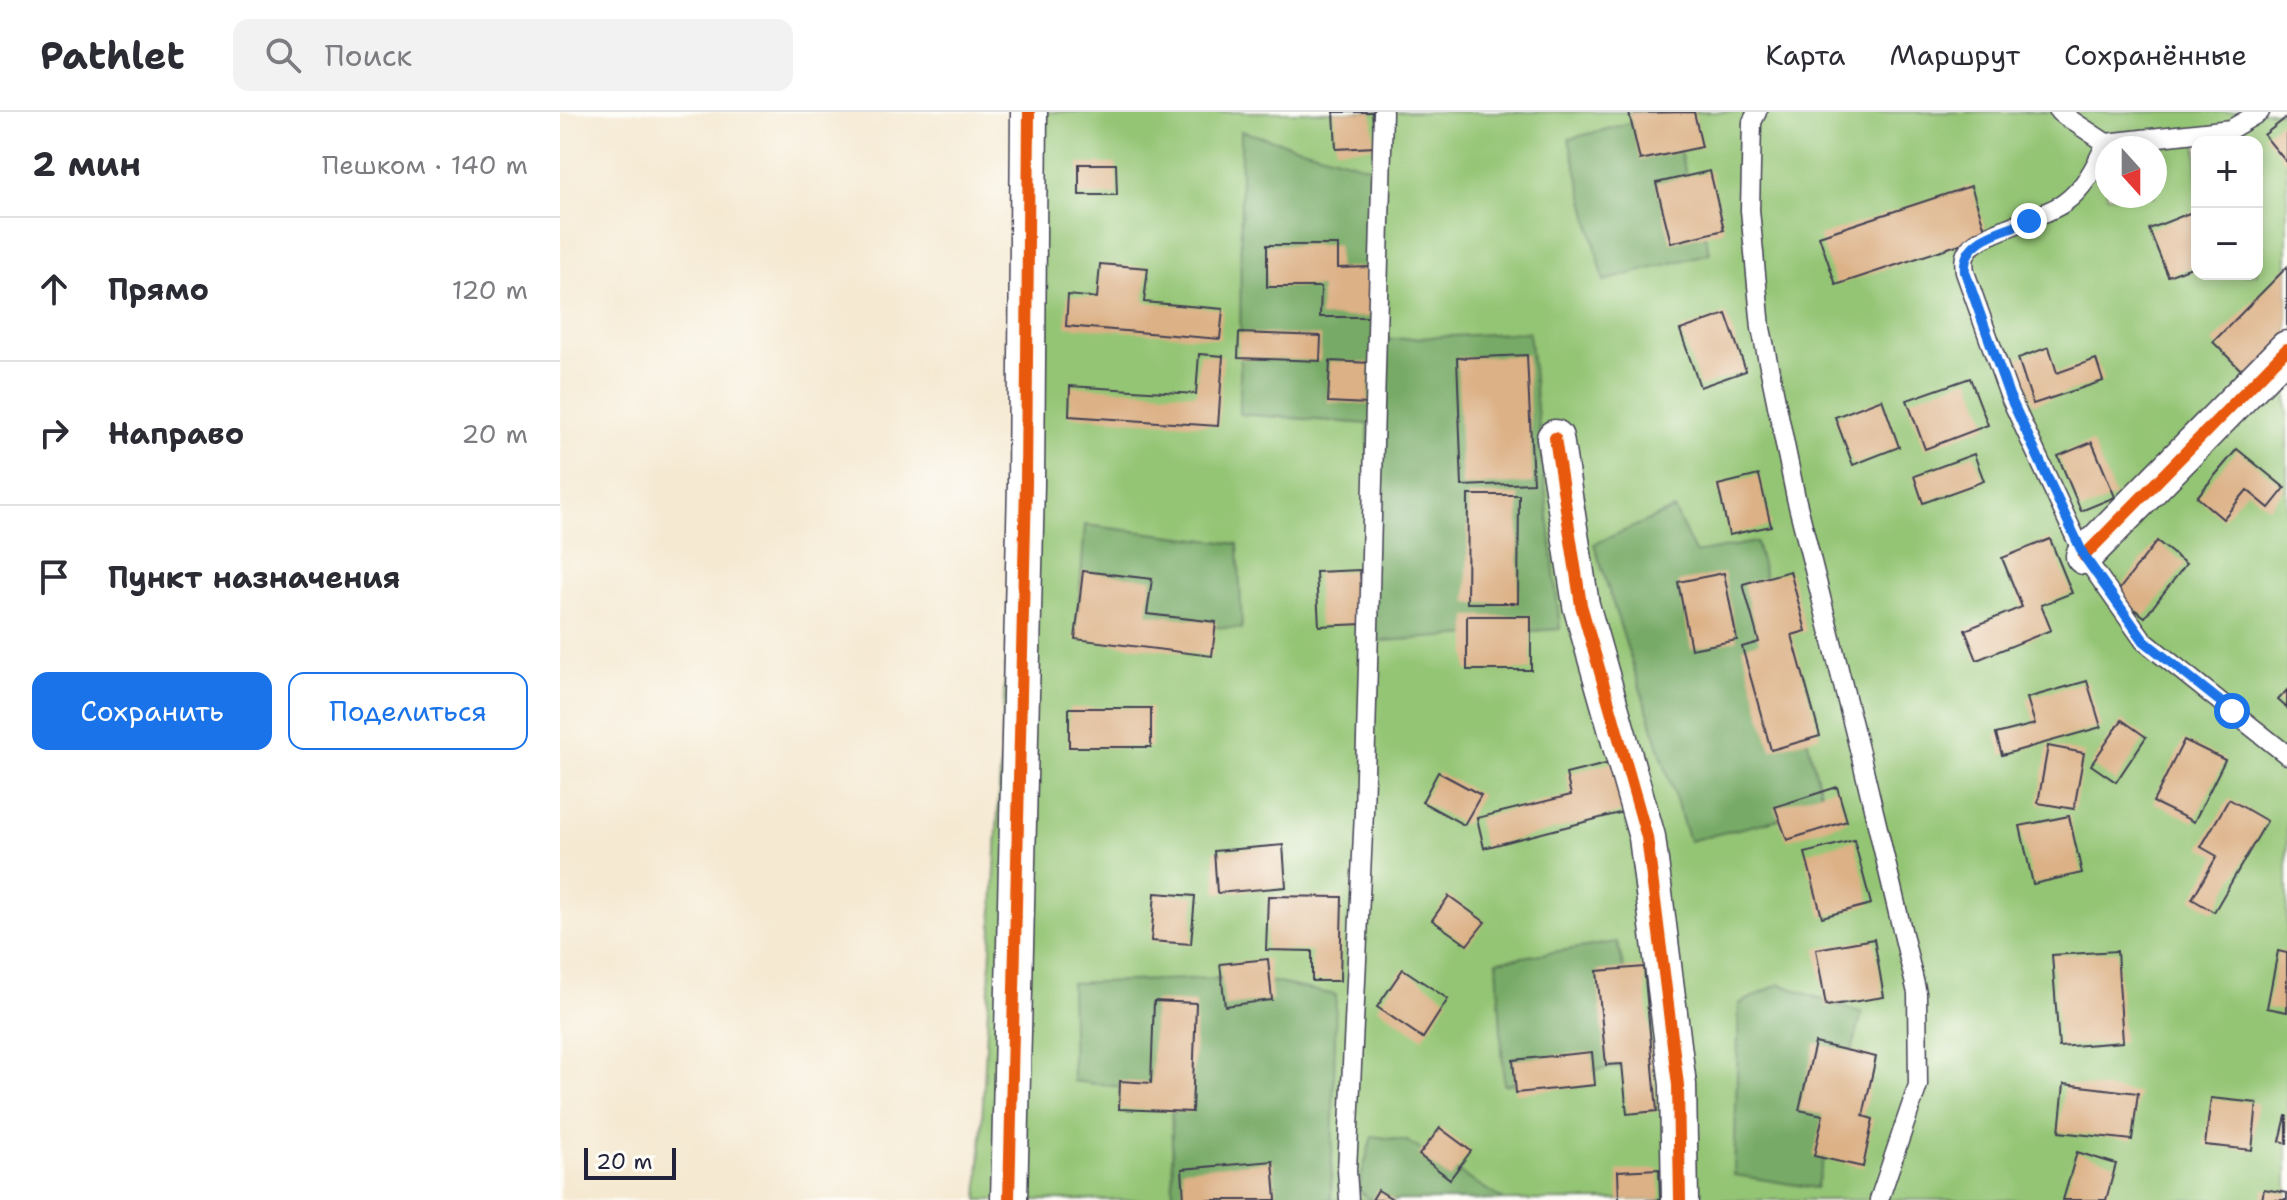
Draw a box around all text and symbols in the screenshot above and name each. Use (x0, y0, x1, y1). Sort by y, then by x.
search box (233, 19, 793, 91)
text: Pathlet (40, 30, 185, 81)
icon: search (261, 33, 305, 77)
text: Поиск (325, 35, 412, 76)
text: Карта (1765, 36, 1845, 74)
text: Маршрут (1889, 36, 2020, 74)
text: Сохранённые (2064, 36, 2247, 74)
north arrow (2095, 136, 2167, 208)
map controls (2191, 136, 2263, 280)
button: + (2191, 136, 2263, 208)
text: 2 мин (32, 141, 141, 187)
text: Пешком · 140 m (322, 147, 528, 182)
route end (2011, 203, 2047, 239)
button: − (2191, 208, 2263, 280)
icon: ahead (32, 267, 76, 311)
text: Прямо (108, 269, 209, 310)
text: 120 m (452, 272, 528, 307)
icon: right (32, 411, 76, 455)
text: Направо (108, 413, 244, 454)
text: 20 m (461, 416, 528, 451)
icon: arrive (32, 555, 76, 599)
text: Пункт назначения (108, 557, 400, 598)
button: Сохранить (32, 672, 272, 750)
button: Поделиться (288, 672, 528, 750)
route start (2214, 693, 2250, 729)
scale bar (584, 1144, 676, 1180)
text: 20 m (596, 1147, 653, 1176)

